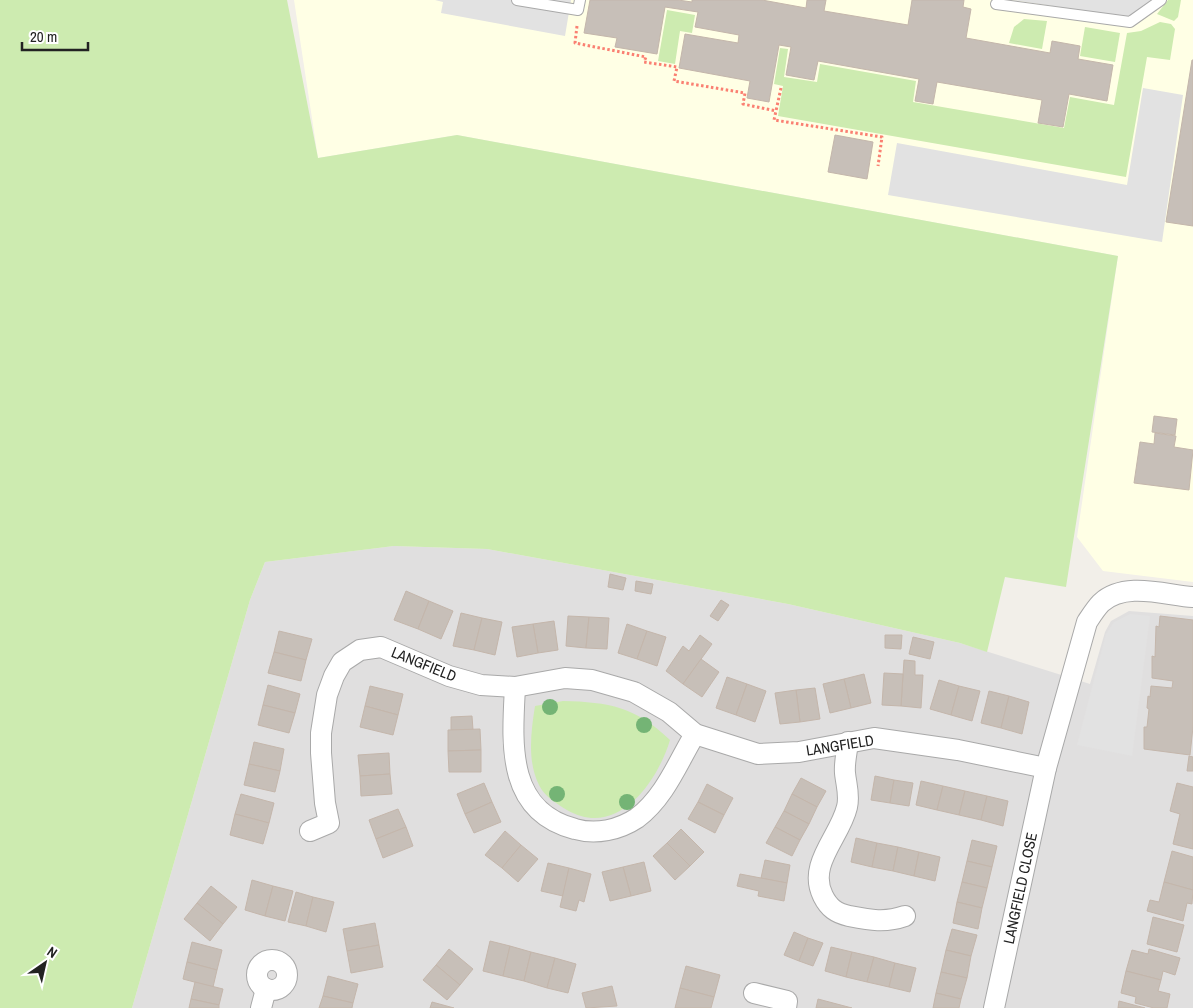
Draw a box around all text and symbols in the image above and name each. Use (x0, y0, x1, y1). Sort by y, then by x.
scale bar (22, 20, 89, 52)
text: 20 m (30, 26, 57, 47)
street label: LANGFIELD (388, 641, 460, 687)
street label: LANGFIELD (805, 729, 876, 761)
street label: LANGFIELD CLOSE (998, 830, 1042, 946)
north arrow (20, 938, 70, 988)
text: N (44, 942, 61, 962)

